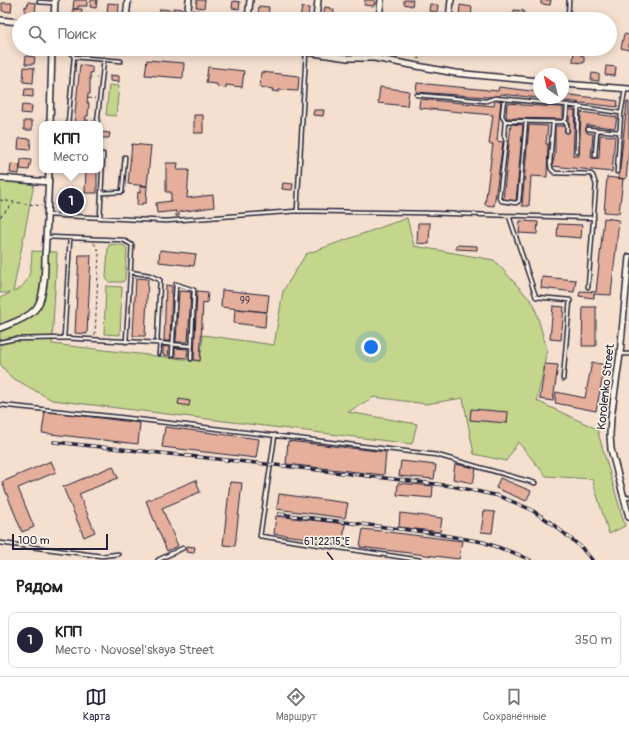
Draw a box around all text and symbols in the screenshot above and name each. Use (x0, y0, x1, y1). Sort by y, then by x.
search box (12, 12, 617, 56)
icon: search (26, 23, 48, 45)
text: Поиск (58, 25, 97, 44)
north arrow (533, 68, 569, 104)
popup (39, 121, 103, 173)
text: КПП (53, 130, 80, 149)
text: Место (53, 149, 89, 165)
pin: 1 (58, 186, 84, 216)
house number: 99 (240, 295, 250, 307)
your location (361, 337, 381, 357)
street label: Korolenko Street (594, 343, 618, 431)
scale bar (12, 532, 108, 551)
text: 100 m (18, 534, 49, 547)
text: 61°22'15"E (304, 536, 350, 548)
text: Рядом (16, 576, 63, 597)
text: КПП (55, 623, 82, 642)
text: 1 (27, 632, 33, 648)
text: 350 m (574, 632, 612, 648)
text: Место · Novosel'skaya Street (55, 642, 214, 658)
tab: Карта (83, 686, 110, 723)
tab: Маршрут (276, 686, 317, 723)
tab: Сохранённые (483, 686, 546, 723)

